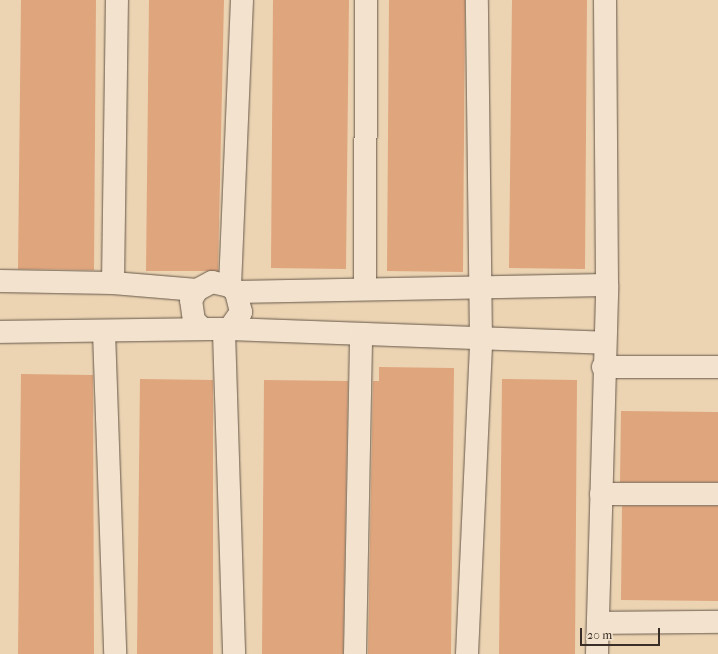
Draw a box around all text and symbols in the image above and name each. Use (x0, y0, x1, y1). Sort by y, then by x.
scale bar (582, 620, 662, 646)
text: 20 m (587, 628, 612, 642)

